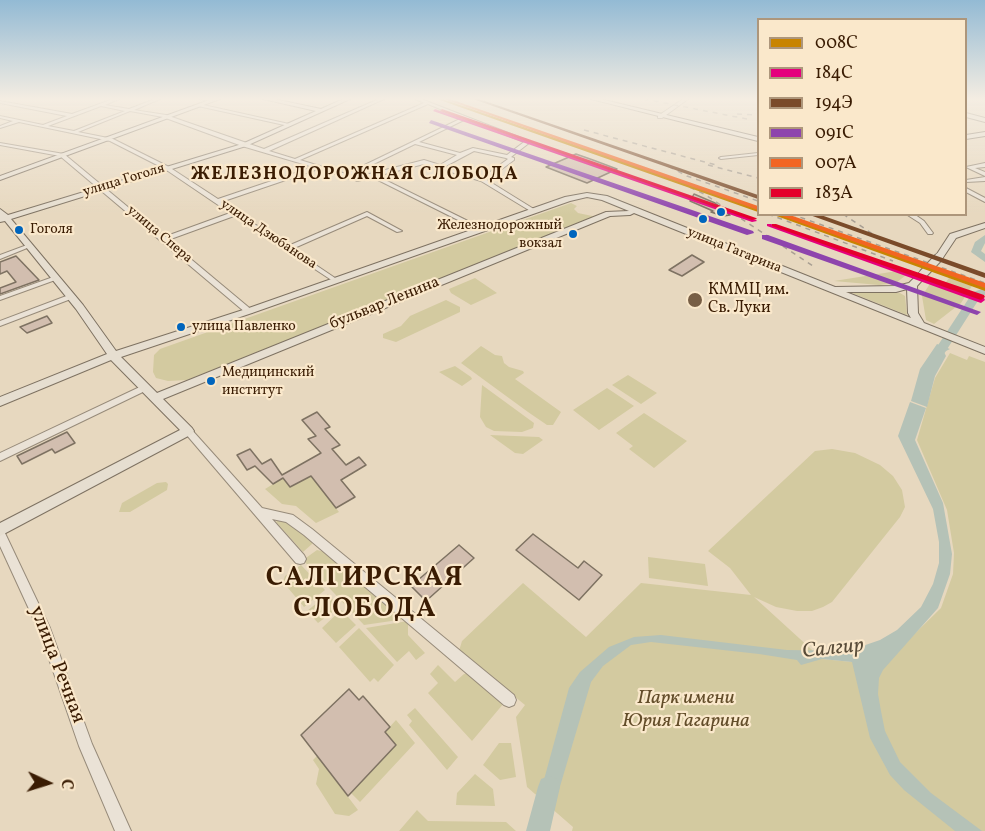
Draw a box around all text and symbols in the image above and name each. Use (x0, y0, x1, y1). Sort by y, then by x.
legend (757, 18, 967, 216)
text: 008С (815, 31, 858, 56)
text: 184С (815, 61, 853, 86)
text: 194Э (815, 91, 853, 116)
text: 091С (815, 121, 854, 146)
text: 007А (815, 151, 857, 176)
street label: улица Гоголя (81, 161, 167, 201)
district label: ЖЕЛЕЗНОДОРОЖНАЯ СЛОБОДА (191, 165, 519, 187)
text: 183А (815, 181, 853, 206)
street label: улица Дзюбанова (216, 196, 320, 274)
street label: улица Спера (123, 203, 195, 267)
unlabelled marker (715, 206, 727, 218)
unlabelled marker (697, 213, 709, 225)
place label: Железнодорожный вокзал (437, 218, 562, 250)
place label: Гоголя (30, 222, 73, 238)
marker: Гоголя (13, 224, 25, 236)
street label: улица Гагарина (684, 224, 784, 278)
marker: Железнодорожный вокзал (567, 228, 579, 240)
street label: бульвар Ленина (327, 273, 443, 335)
place label: КММЦ им. Св. Луки (708, 281, 789, 319)
marker: КММЦ им. Св. Луки (686, 291, 704, 309)
place label: улица Павленко (192, 319, 296, 335)
marker: улица Павленко (175, 321, 187, 333)
place label: Медицинский институт (222, 365, 314, 398)
marker: Медицинский институт (205, 375, 217, 387)
district label: САЛГИРСКАЯ СЛОБОДА (266, 564, 464, 627)
street label: улица Речная (23, 603, 89, 727)
water label: Салгир (801, 634, 865, 666)
park label: Парк имени Юрия Гагарина (622, 687, 750, 734)
north arrow (18, 753, 78, 813)
text: С (55, 778, 77, 790)

